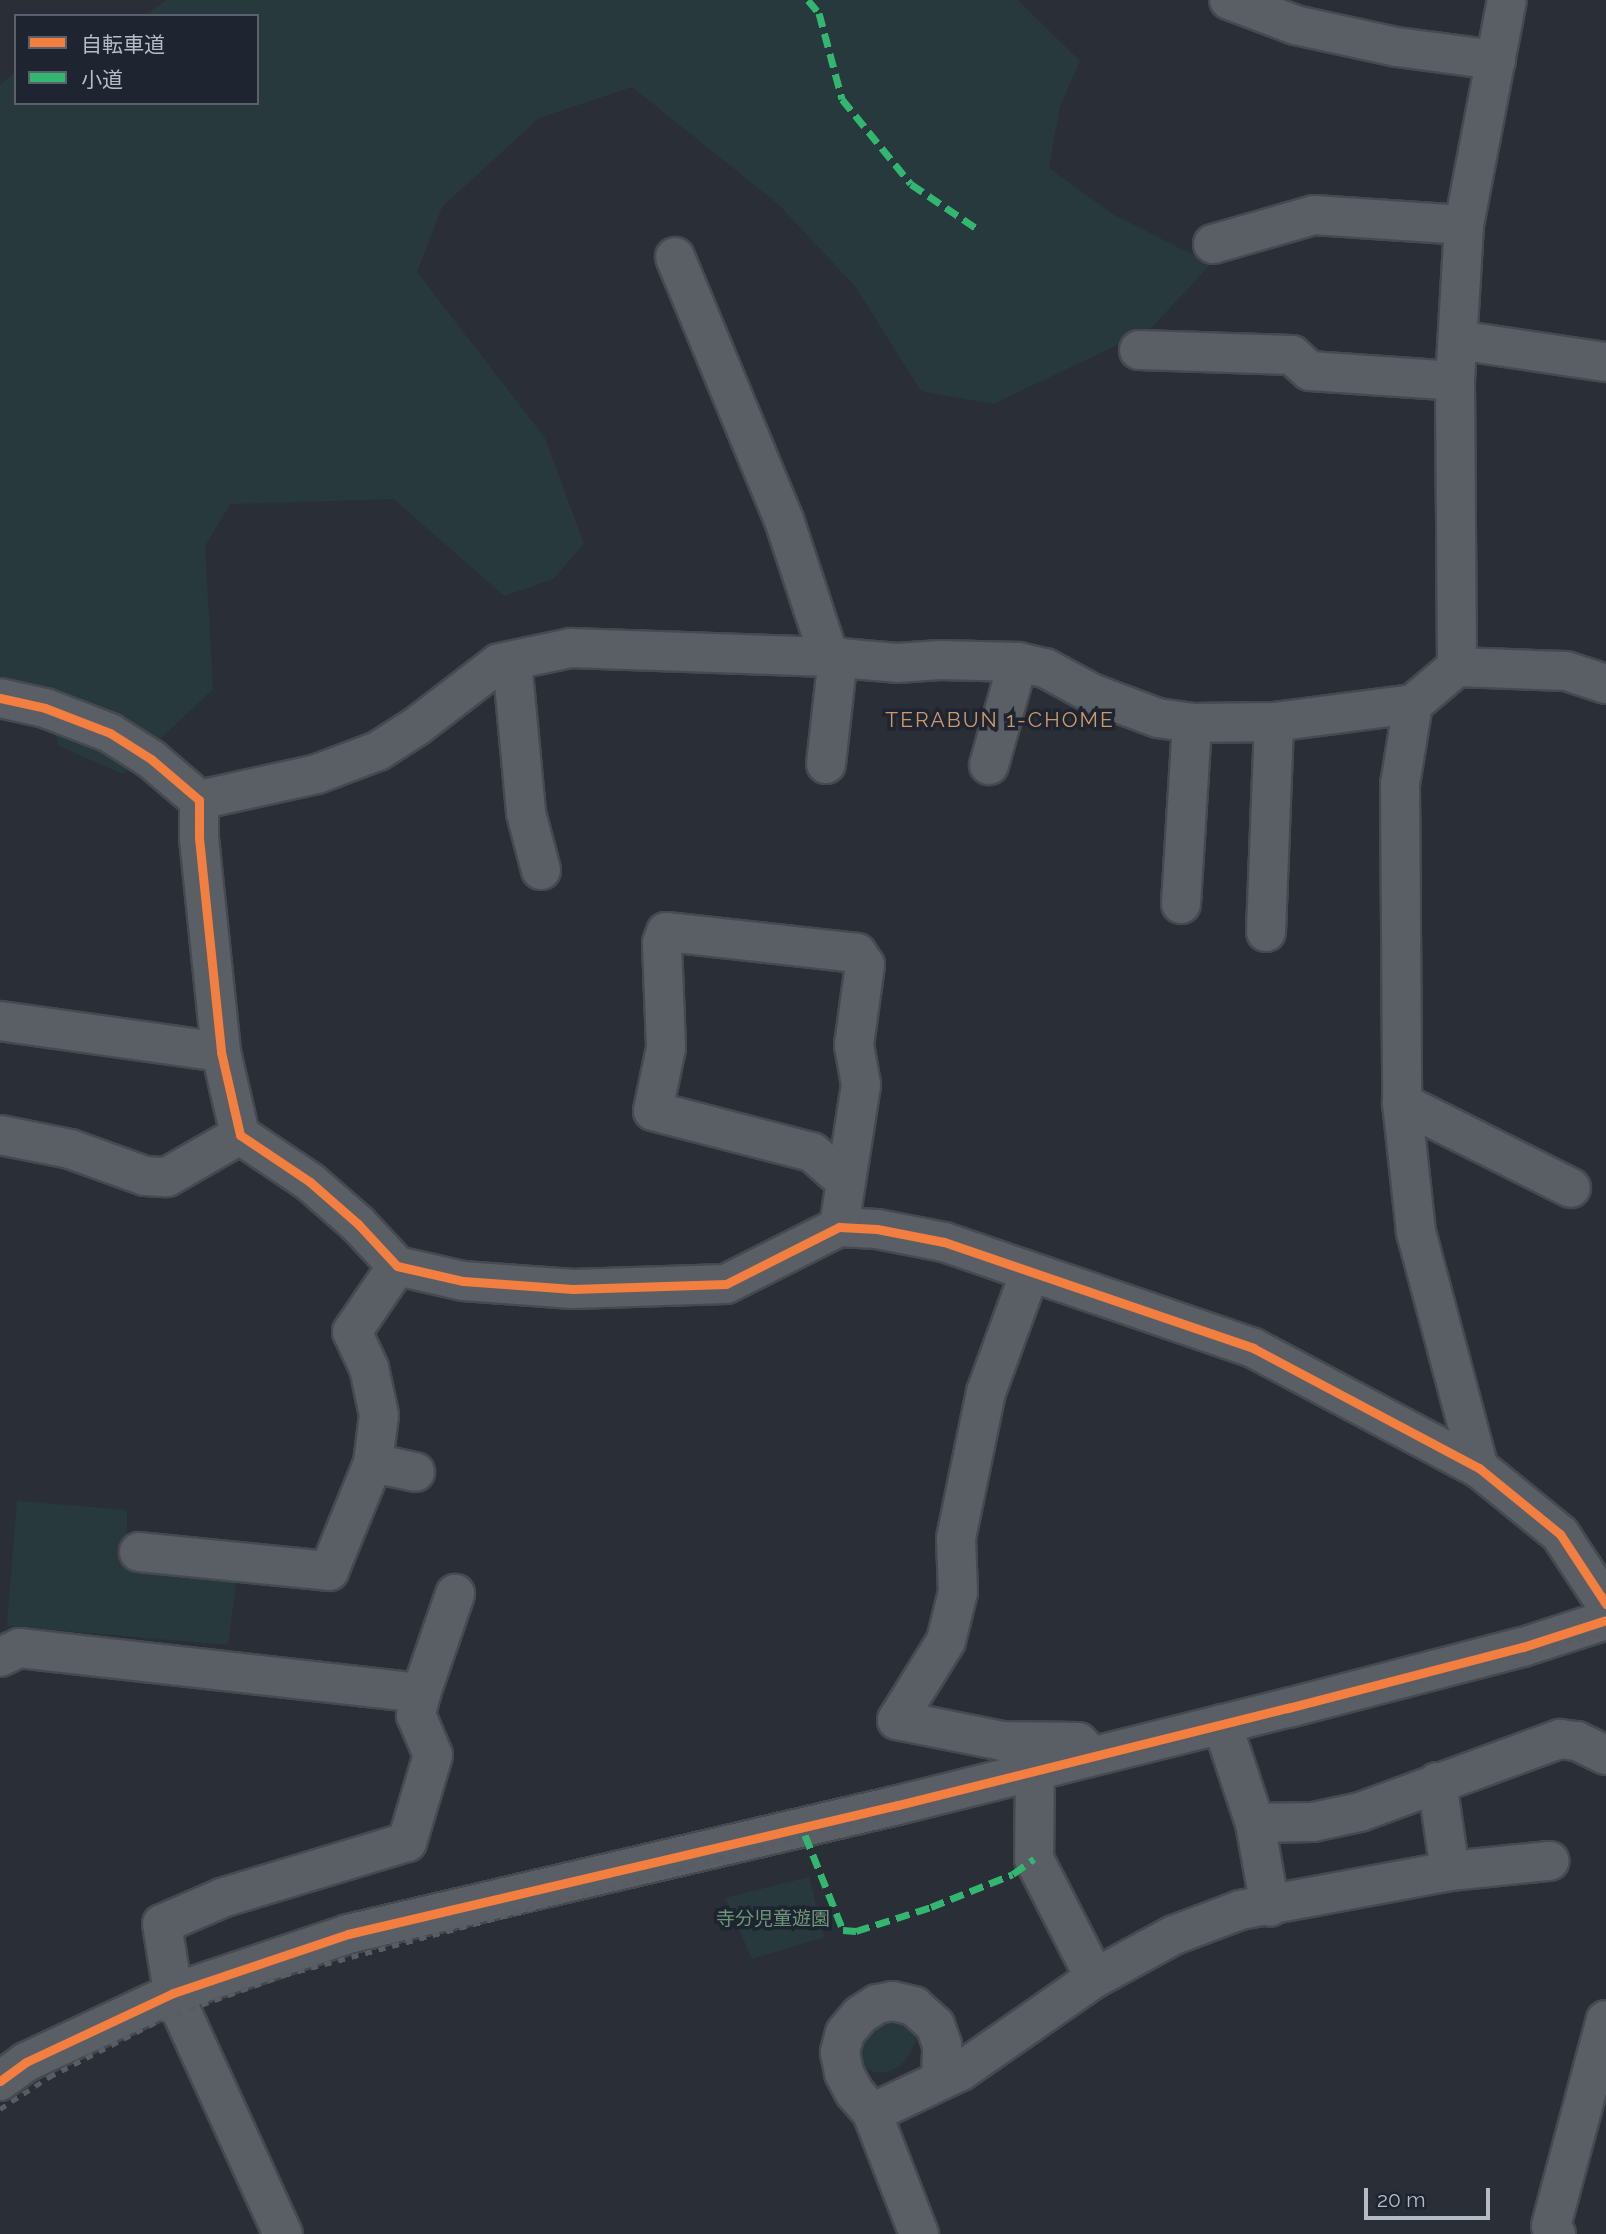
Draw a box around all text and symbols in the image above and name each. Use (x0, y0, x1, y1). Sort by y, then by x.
legend (14, 14, 259, 105)
text: 自転車道 (81, 32, 165, 57)
text: 小道 (81, 67, 123, 92)
district label: TERABUN 1-CHOME (887, 707, 1113, 733)
park label: 寺分児童遊園 (716, 1908, 830, 1930)
scale bar (1368, 2174, 1494, 2218)
text: 20 m (1377, 2187, 1425, 2212)

